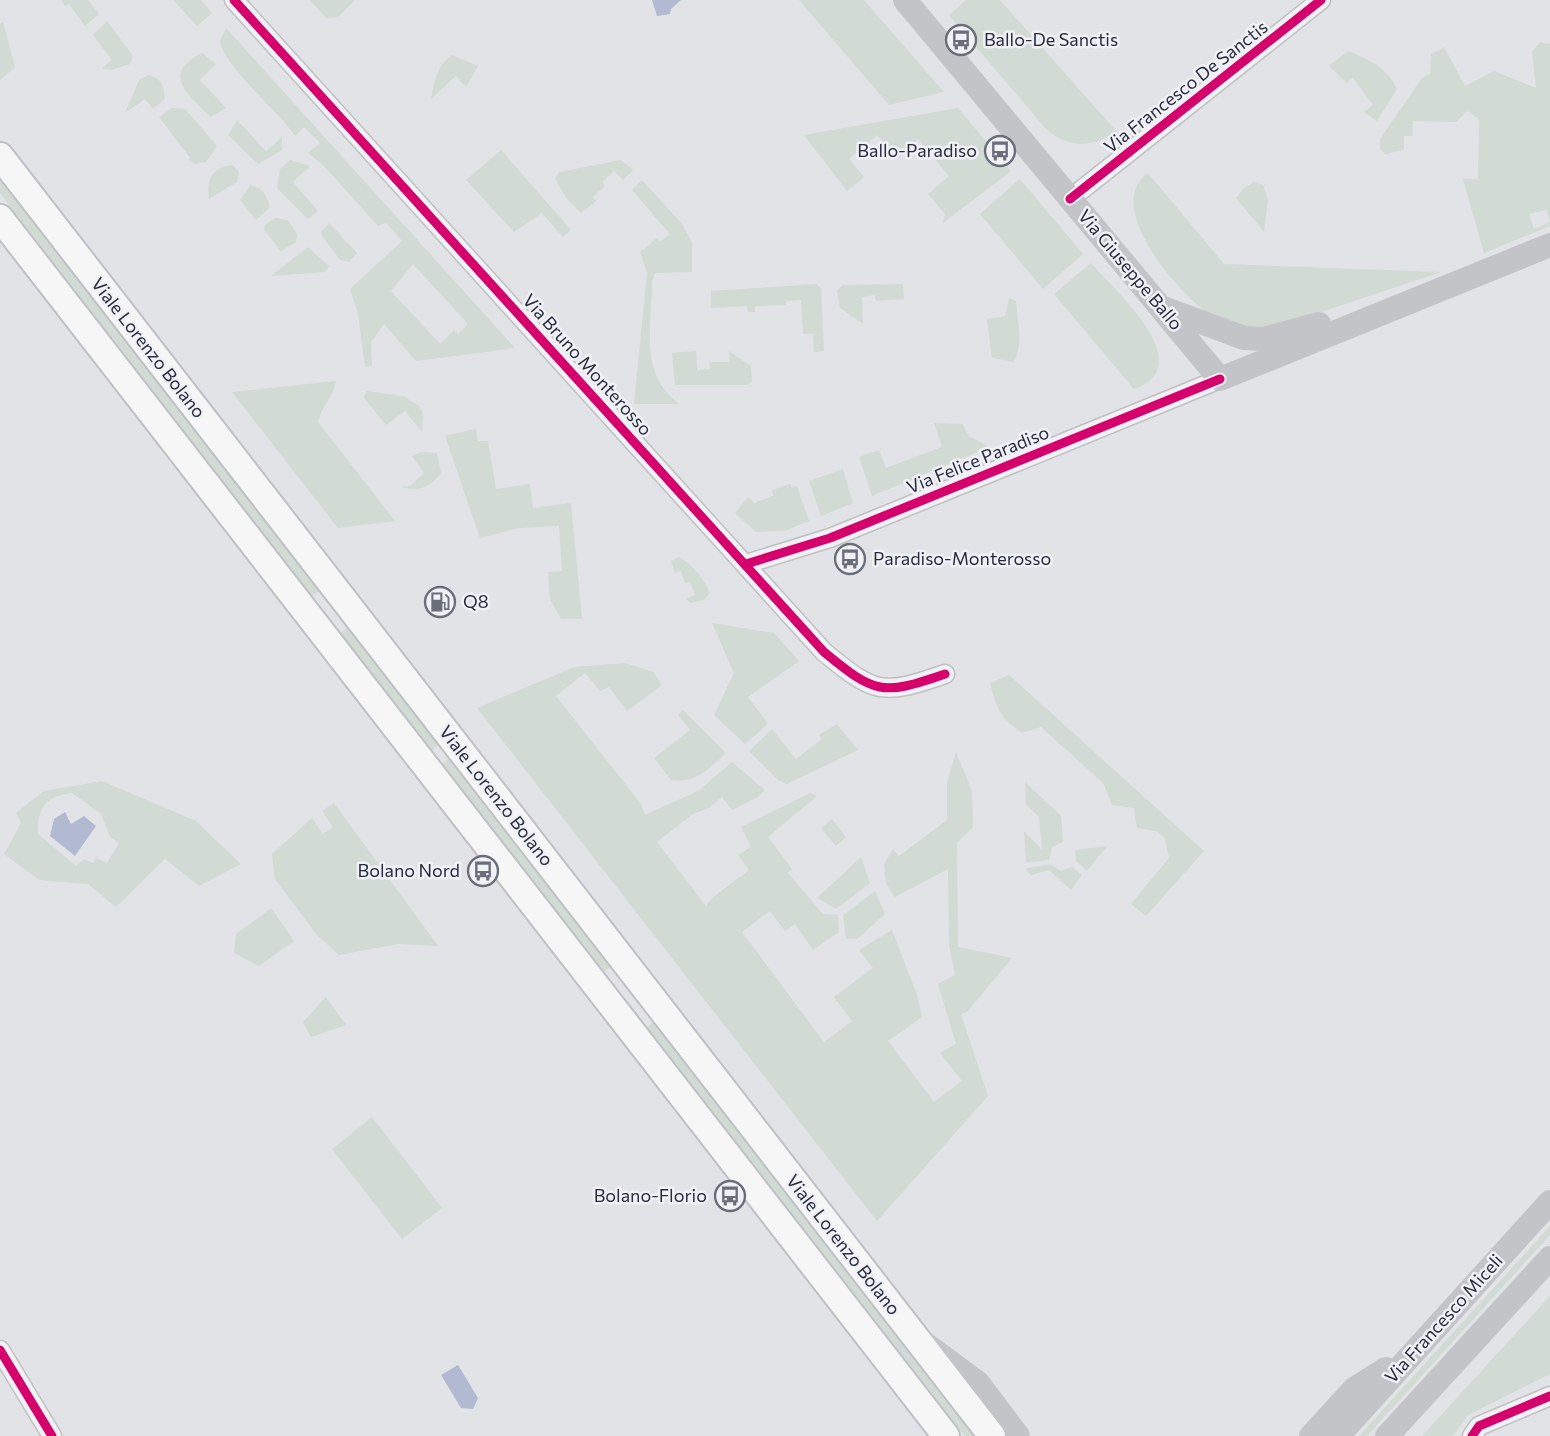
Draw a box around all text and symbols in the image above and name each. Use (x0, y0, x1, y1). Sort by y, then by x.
street label: Via Francesco De Sanctis (1099, 15, 1272, 157)
bus stop icon: Ballo-De Sanctis (944, 23, 978, 57)
place label: Ballo-De Sanctis (984, 28, 1118, 50)
bus stop icon: Ballo-Paradiso (983, 134, 1017, 168)
place label: Ballo-Paradiso (857, 139, 977, 161)
street label: Via Giuseppe Ballo (1074, 205, 1188, 334)
street label: Viale Lorenzo Bolano (87, 273, 210, 422)
street label: Via Bruno Monterosso (518, 289, 657, 440)
street label: Via Felice Paradiso (903, 421, 1052, 498)
bus stop icon: Paradiso-Monterosso (833, 542, 867, 576)
place label: Paradiso-Monterosso (873, 547, 1051, 569)
fuel station icon: Q8 (423, 585, 457, 619)
place label: Q8 (463, 590, 489, 612)
street label: Viale Lorenzo Bolano (435, 721, 558, 870)
bus stop icon: Bolano Nord (466, 854, 500, 888)
place label: Bolano Nord (358, 859, 460, 881)
street label: Viale Lorenzo Bolano (782, 1170, 905, 1319)
bus stop icon: Bolano-Florio (713, 1179, 747, 1213)
place label: Bolano-Florio (594, 1184, 707, 1206)
street label: Via Francesco Miceli (1380, 1249, 1507, 1387)

